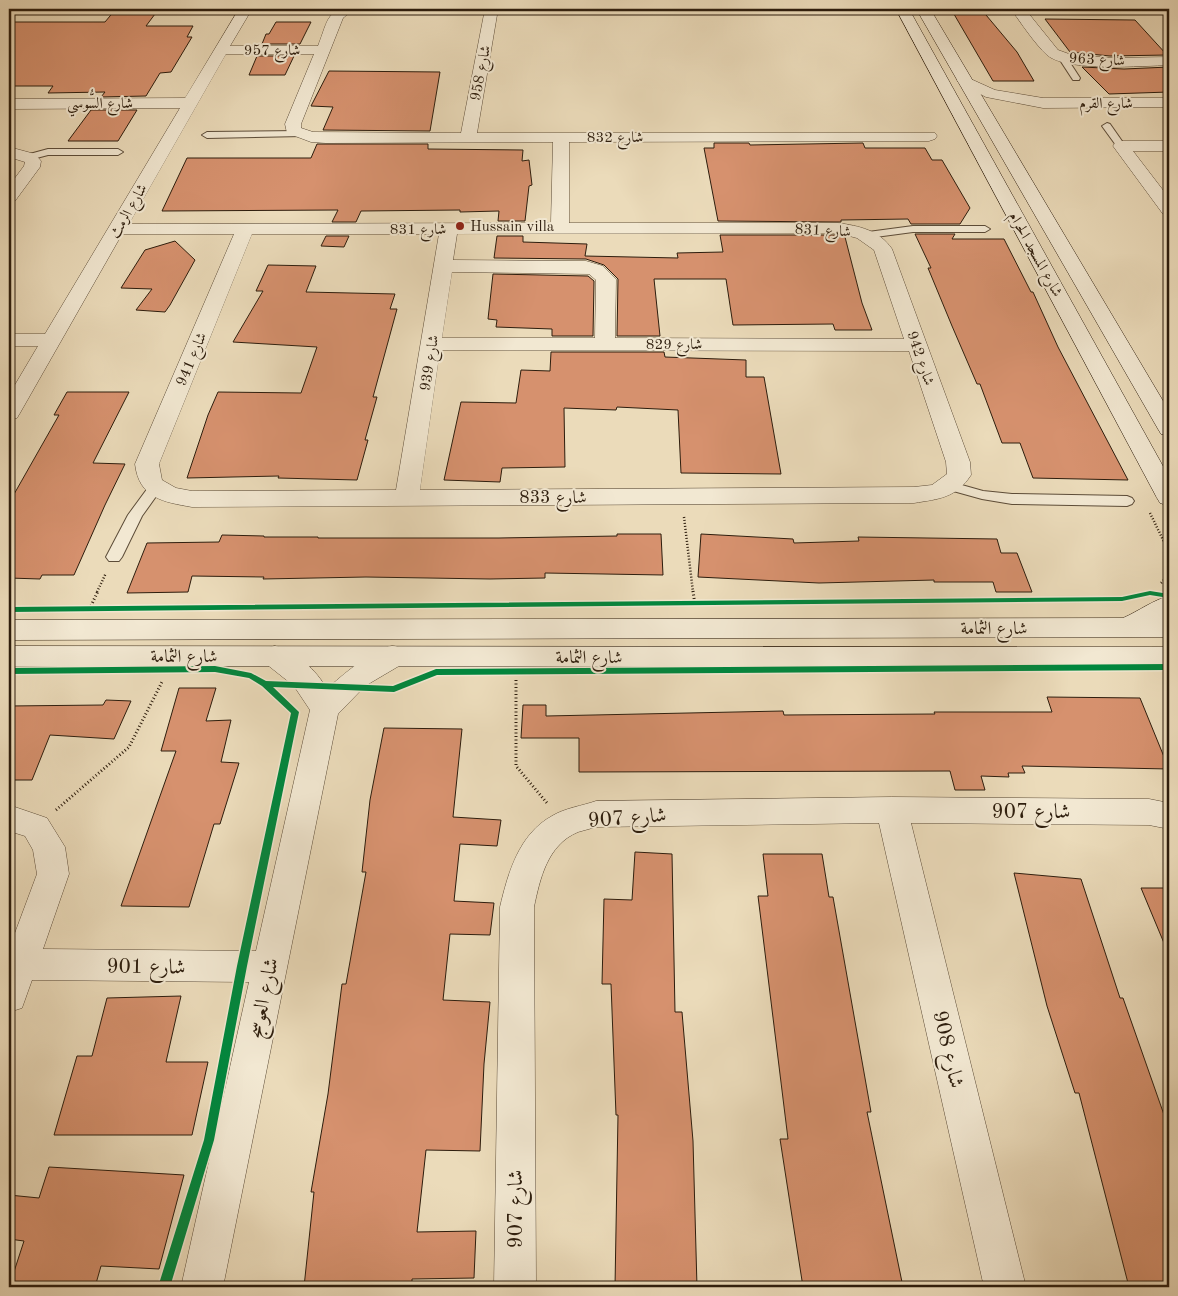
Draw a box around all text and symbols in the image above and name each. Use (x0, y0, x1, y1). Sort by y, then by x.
street label: شارع 957 (244, 44, 300, 63)
street label: شارع 958 (469, 44, 498, 103)
street label: شارع 963 (1068, 52, 1125, 73)
street label: شارع السُّوسي (67, 89, 133, 117)
street label: شارع القرم (1079, 97, 1133, 116)
street label: شارع 832 (587, 131, 643, 150)
street label: شارع الرمث (107, 181, 154, 244)
street label: شارع المسجد الحرام (1002, 210, 1064, 302)
marker: Hussain villa (454, 220, 466, 232)
place label: Hussain villa (470, 220, 555, 235)
street label: شارع 831 (390, 223, 446, 242)
street label: شارع 831 (794, 223, 851, 244)
street label: شارع 942 (900, 329, 936, 389)
street label: شارع 941 (174, 331, 214, 390)
street label: شارع 939 (419, 334, 446, 393)
street label: شارع 829 (646, 338, 702, 357)
street label: شارع 833 (519, 489, 587, 512)
street label: شارع الثمامة (960, 619, 1028, 643)
street label: شارع الثمامة (150, 647, 218, 671)
street label: شارع الثمامة (555, 648, 623, 672)
street label: شارع 907 (992, 802, 1070, 829)
street label: شارع 907 (587, 805, 668, 838)
street label: شارع 901 (106, 956, 186, 985)
street label: شارع العوسج (246, 956, 289, 1042)
street label: شارع 908 (923, 1009, 967, 1091)
street label: شارع 907 (506, 1170, 533, 1248)

